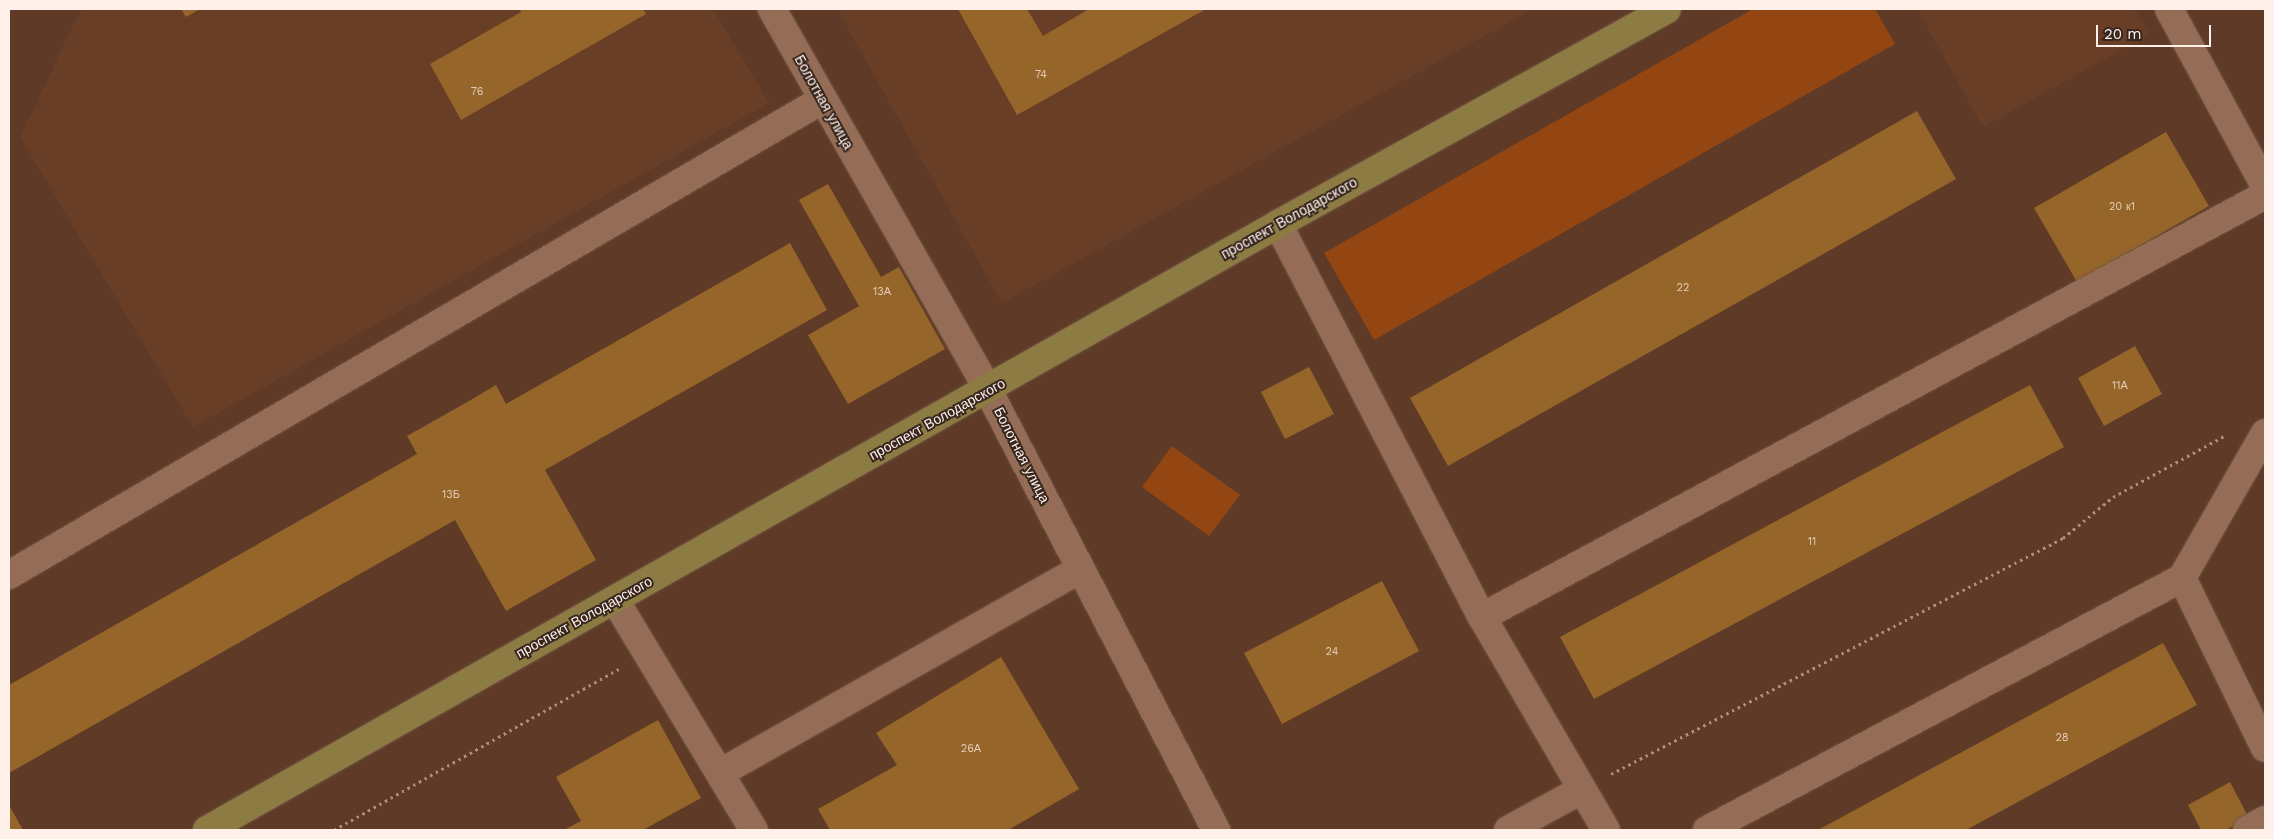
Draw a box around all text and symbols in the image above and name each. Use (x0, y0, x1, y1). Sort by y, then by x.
scale bar (2099, 15, 2214, 47)
text: 20 m (2104, 25, 2142, 43)
street label: Болотная улица (791, 52, 857, 152)
house number: 74 (1035, 68, 1047, 82)
house number: 76 (471, 85, 483, 99)
street label: проспект Володарского (1218, 174, 1360, 262)
house number: 20 к1 (2109, 200, 2135, 214)
house number: 22 (1677, 281, 1689, 295)
house number: 13А (873, 285, 891, 299)
street label: проспект Володарского (866, 375, 1008, 463)
house number: 11А (2112, 379, 2128, 393)
street label: Болотная улица (991, 404, 1053, 506)
house number: 13Б (442, 488, 460, 502)
house number: 11 (1808, 535, 1816, 549)
street label: проспект Володарского (513, 573, 655, 661)
house number: 24 (1326, 645, 1338, 659)
house number: 28 (2055, 731, 2069, 745)
house number: 26А (961, 742, 981, 756)

